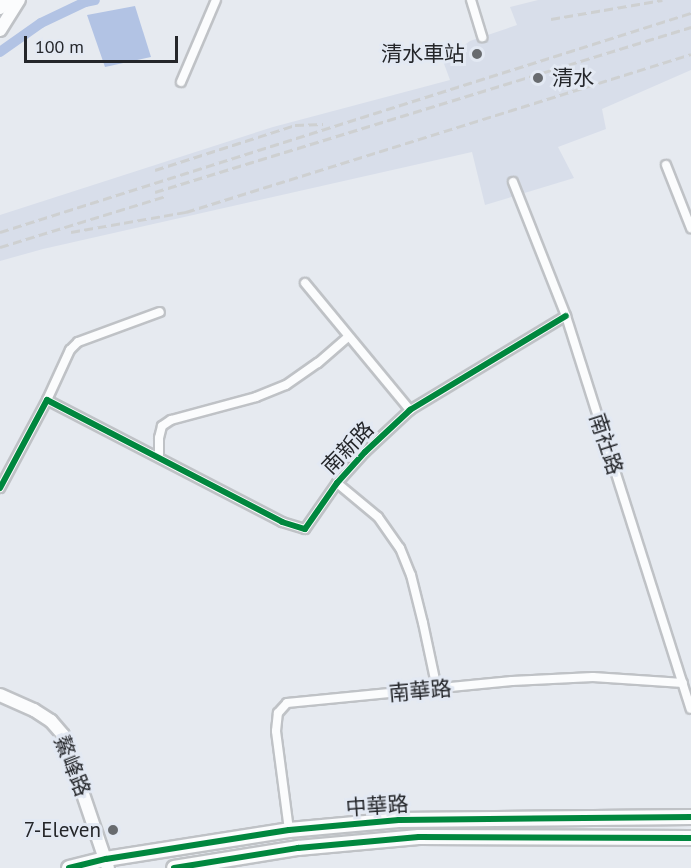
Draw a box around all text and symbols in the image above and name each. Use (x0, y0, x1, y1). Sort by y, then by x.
scale bar (27, 24, 182, 62)
text: 100 m (35, 35, 84, 58)
place label: 清水車站 (381, 41, 465, 67)
marker: 清水車站 (470, 47, 484, 61)
place label: 清水 (552, 65, 594, 91)
marker: 清水 (529, 69, 547, 87)
street label: 南社路 (584, 410, 628, 478)
street label: 南新路 (317, 417, 379, 479)
street label: 南華路 (388, 676, 452, 706)
street label: 鰲峰路 (49, 732, 95, 800)
street label: 中華路 (345, 791, 409, 821)
place label: 7-Eleven (24, 817, 101, 843)
marker: 7-Eleven (106, 823, 120, 837)

